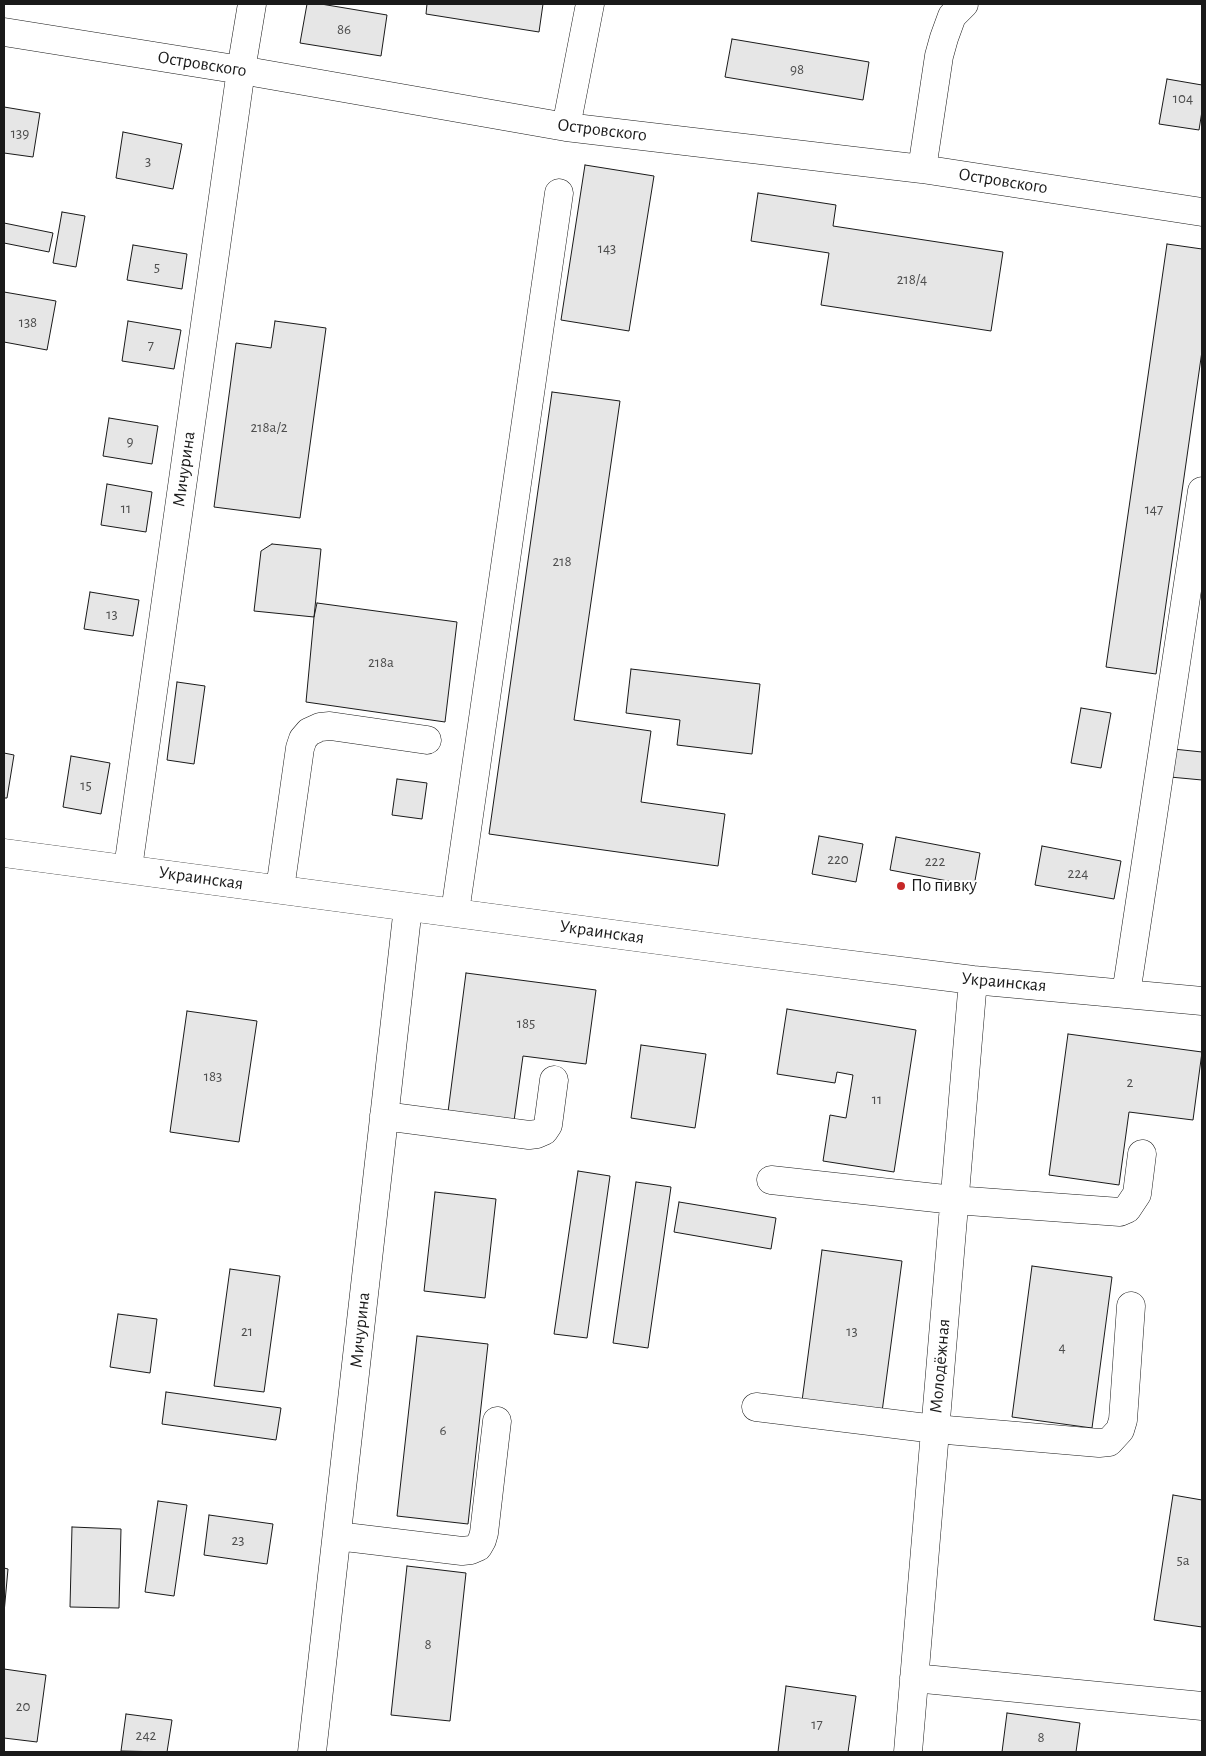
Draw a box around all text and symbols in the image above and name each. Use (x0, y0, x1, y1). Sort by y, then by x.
house number: 86 (337, 20, 351, 38)
street label: Островского (156, 46, 248, 82)
house number: 98 (790, 60, 804, 78)
house number: 104 (1173, 89, 1193, 107)
street label: Островского (556, 114, 648, 146)
house number: 139 (11, 124, 29, 142)
house number: 3 (145, 152, 151, 170)
street label: Островского (957, 163, 1049, 199)
house number: 143 (598, 239, 616, 257)
house number: 5 (154, 258, 160, 276)
house number: 218/4 (897, 270, 927, 288)
house number: 138 (19, 313, 37, 331)
house number: 7 (148, 336, 154, 354)
house number: 218а/2 (250, 418, 288, 436)
street label: Мичурина (168, 430, 200, 508)
house number: 9 (126, 432, 134, 450)
house number: 11 (121, 499, 131, 517)
house number: 147 (1145, 500, 1163, 518)
house number: 218 (552, 552, 572, 570)
house number: 13 (106, 605, 118, 623)
house number: 218а (368, 653, 394, 671)
house number: 15 (80, 776, 92, 794)
house number: 220 (827, 850, 849, 868)
house number: 222 (925, 852, 945, 870)
street label: Украинская (157, 861, 245, 895)
house number: 224 (1068, 864, 1088, 882)
place label: По пивку (911, 875, 977, 897)
marker: По пивку (895, 880, 907, 892)
street label: Украинская (558, 915, 646, 949)
street label: Украинская (961, 968, 1047, 996)
house number: 185 (517, 1014, 535, 1032)
house number: 183 (204, 1067, 222, 1085)
house number: 2 (1127, 1073, 1133, 1091)
house number: 11 (872, 1090, 882, 1108)
street label: Мичурина (345, 1291, 375, 1369)
street label: Молодёжная (925, 1318, 955, 1414)
house number: 21 (241, 1322, 253, 1340)
house number: 13 (846, 1322, 858, 1340)
house number: 4 (1058, 1338, 1066, 1356)
house number: 6 (439, 1421, 447, 1439)
house number: 23 (231, 1531, 245, 1549)
house number: 5а (1176, 1551, 1190, 1569)
house number: 8 (424, 1635, 432, 1653)
house number: 20 (16, 1697, 30, 1715)
house number: 17 (811, 1715, 823, 1733)
house number: 242 (136, 1726, 156, 1744)
house number: 8 (1037, 1728, 1045, 1746)

